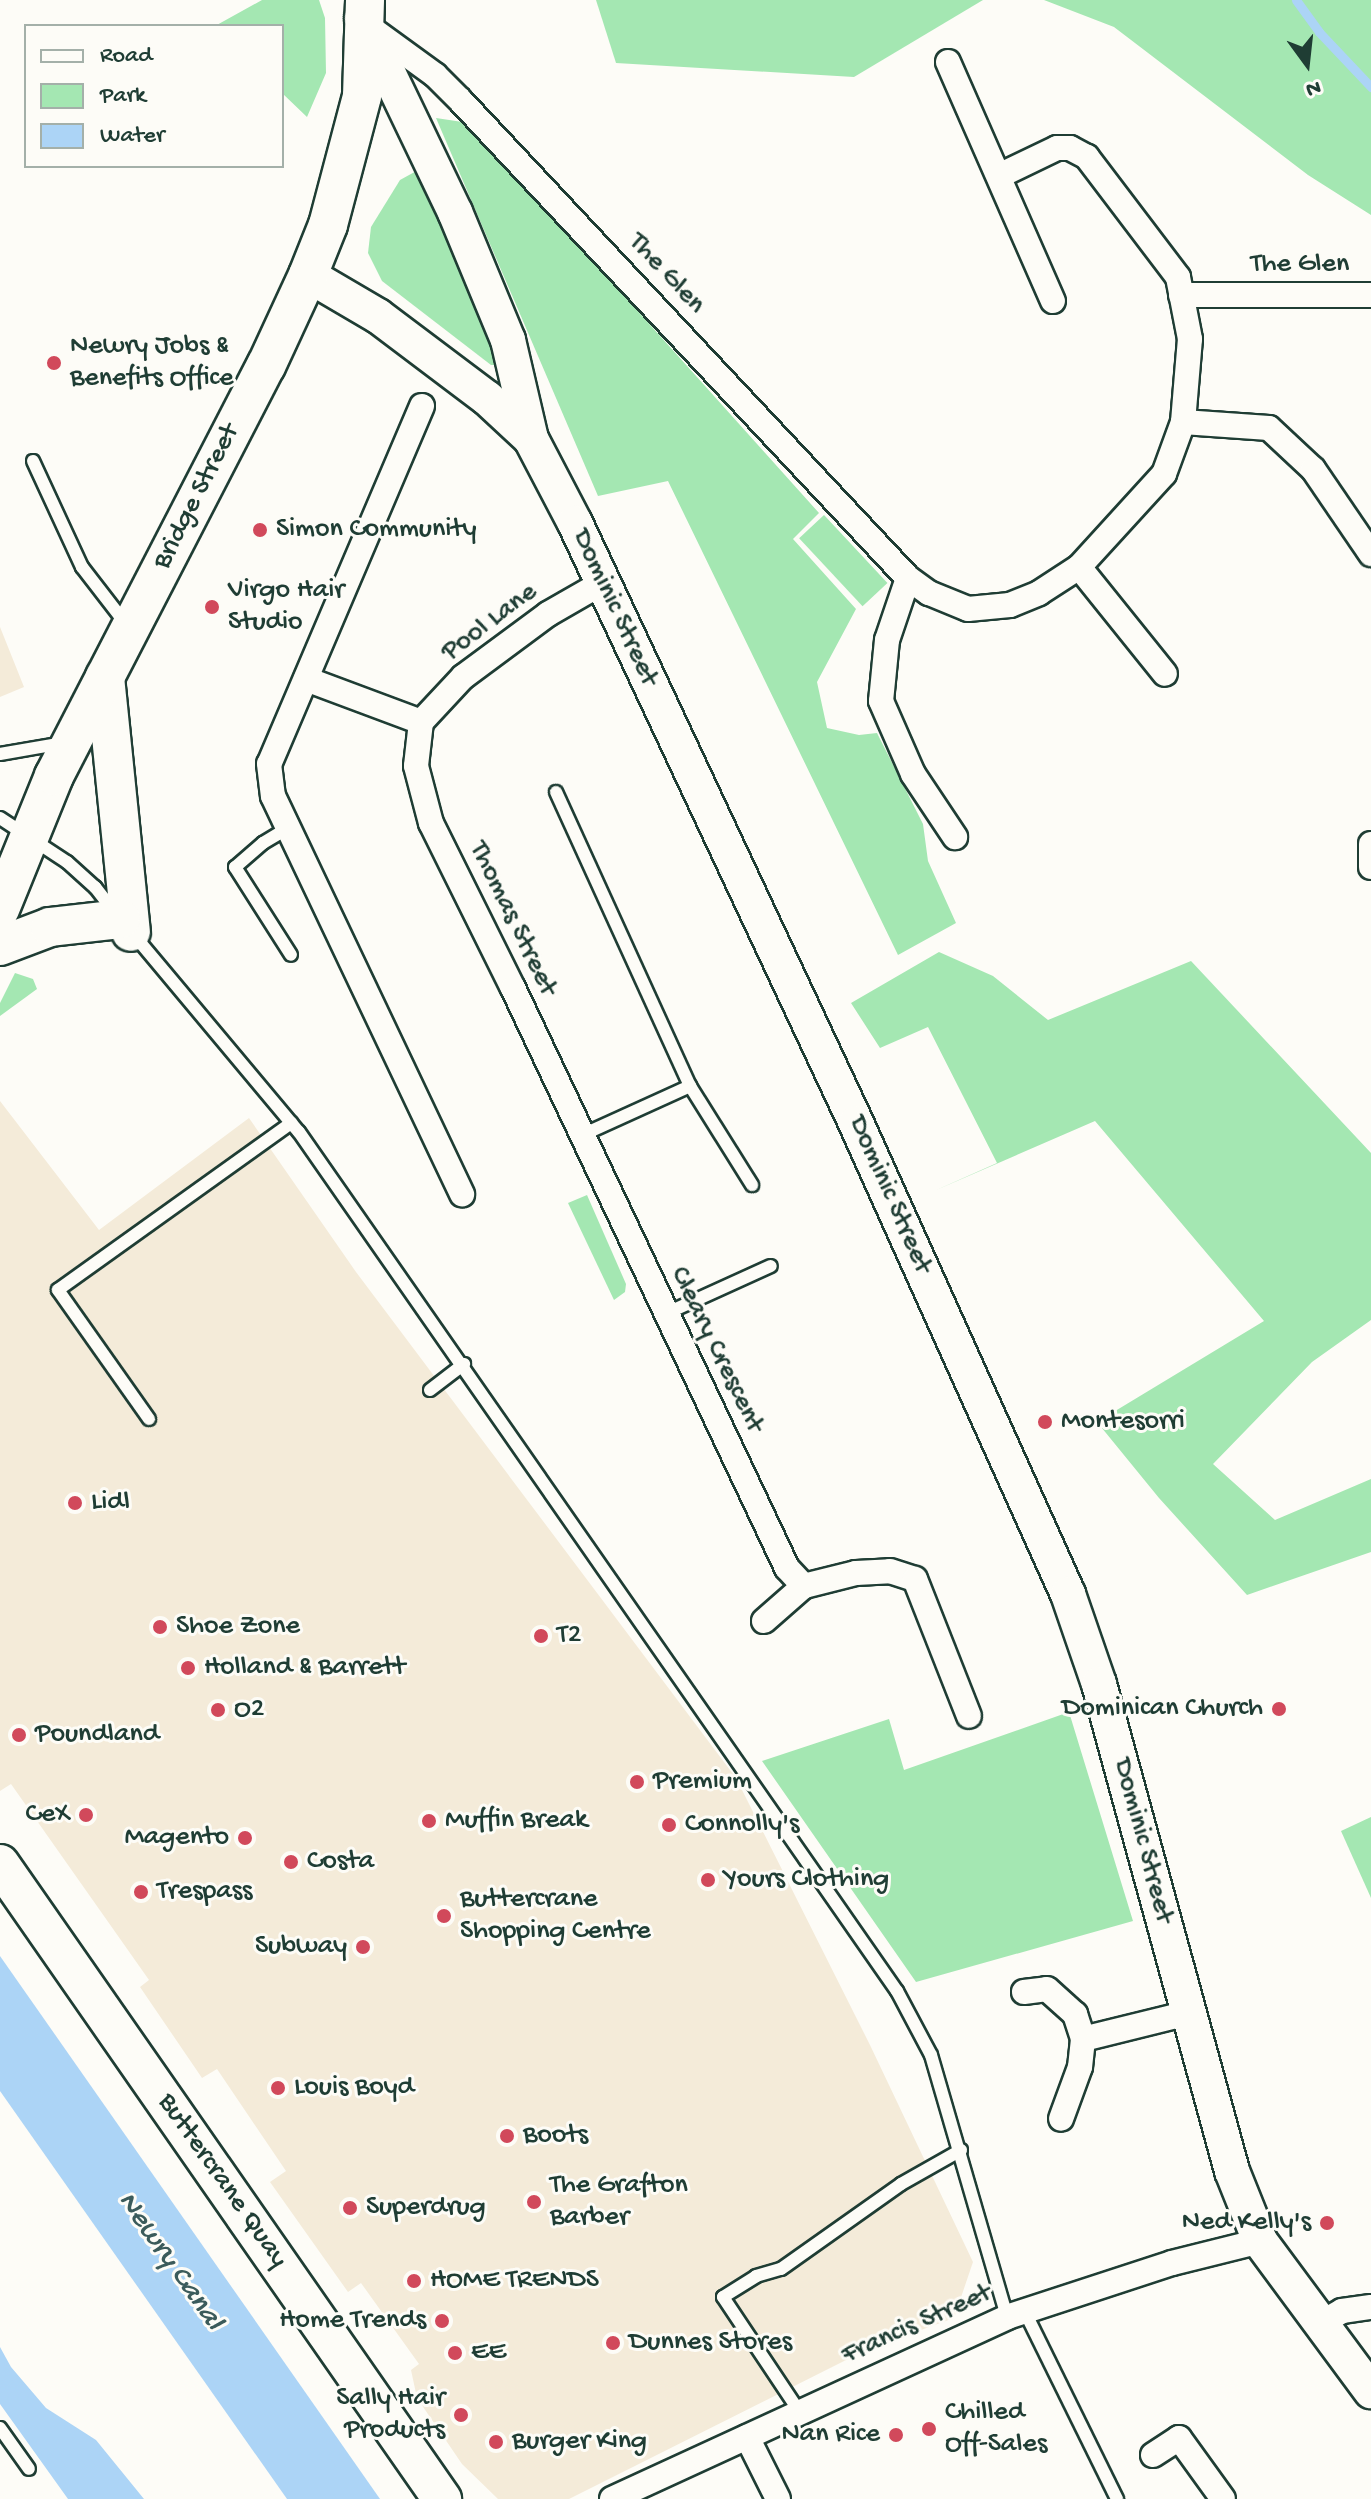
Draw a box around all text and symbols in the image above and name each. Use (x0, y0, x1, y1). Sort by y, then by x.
legend (24, 24, 284, 168)
north arrow (1267, 24, 1347, 104)
text: Road (100, 42, 152, 71)
text: N (1303, 73, 1324, 102)
text: Park (100, 82, 146, 111)
text: Water (100, 122, 164, 151)
street label: The Glen (620, 227, 712, 321)
street label: The Glen (1251, 248, 1349, 282)
place label: Newry Jobs & Benefits Office (70, 330, 234, 396)
marker: Newry Jobs & Benefits Office (45, 354, 63, 372)
street label: Bridge Street (146, 419, 248, 575)
place label: Simon Community (276, 513, 477, 547)
marker: Simon Community (251, 521, 269, 539)
street label: Dominic Street (563, 524, 665, 692)
place label: Virgo Hair Studio (228, 574, 344, 640)
street label: Pool Lane (436, 576, 544, 670)
marker: Virgo Hair Studio (203, 598, 221, 616)
street label: Thomas Street (460, 836, 564, 1002)
street label: Dominic Street (839, 1111, 939, 1279)
street label: Cleary Crescent (661, 1262, 771, 1438)
place label: Montesorri (1061, 1405, 1185, 1439)
marker: Montesorri (1036, 1413, 1054, 1431)
place label: Lidl (91, 1486, 130, 1520)
marker: Lidl (66, 1494, 84, 1512)
place label: Shoe Zone (176, 1610, 300, 1644)
marker: Shoe Zone (151, 1618, 169, 1636)
place label: T2 (557, 1619, 582, 1653)
marker: T2 (532, 1627, 550, 1645)
place label: Holland & Barrett (204, 1651, 405, 1685)
marker: Holland & Barrett (179, 1659, 197, 1677)
place label: Dominican Church (1062, 1692, 1263, 1726)
place label: O2 (234, 1693, 265, 1727)
marker: Dominican Church (1270, 1700, 1288, 1718)
marker: O2 (209, 1701, 227, 1719)
place label: Poundland (35, 1718, 159, 1752)
marker: Poundland (10, 1726, 28, 1744)
street label: Dominic Street (1104, 1755, 1180, 1927)
place label: Premium (653, 1765, 752, 1799)
marker: Premium (628, 1773, 646, 1791)
place label: CeX (26, 1798, 70, 1832)
place label: Muffin Break (445, 1804, 587, 1838)
marker: CeX (77, 1806, 95, 1824)
place label: Connolly's (685, 1808, 799, 1842)
marker: Muffin Break (420, 1812, 438, 1830)
marker: Connolly's (660, 1816, 678, 1834)
place label: Magento (124, 1821, 229, 1855)
marker: Magento (236, 1829, 254, 1847)
place label: Costa (307, 1845, 374, 1879)
marker: Costa (282, 1853, 300, 1871)
place label: Yours Clothing (724, 1863, 889, 1897)
marker: Yours Clothing (699, 1871, 717, 1889)
place label: Trespass (157, 1875, 252, 1909)
marker: Trespass (132, 1883, 150, 1901)
place label: Buttercrane Shopping Centre (460, 1883, 651, 1949)
marker: Buttercrane Shopping Centre (435, 1907, 453, 1925)
place label: Subway (255, 1930, 347, 1964)
marker: Subway (354, 1938, 372, 1956)
place label: Louis Boyd (294, 2071, 414, 2105)
marker: Louis Boyd (269, 2079, 287, 2097)
street label: Buttercrane Quay (149, 2087, 295, 2275)
place label: Boots (523, 2119, 588, 2153)
marker: Boots (498, 2127, 516, 2145)
place label: The Grafton Barber (550, 2169, 688, 2235)
water label: Newry Canal (108, 2186, 230, 2338)
place label: Superdrug (366, 2191, 486, 2225)
marker: The Grafton Barber (525, 2193, 543, 2211)
marker: Superdrug (341, 2199, 359, 2217)
place label: Ned Kelly's (1182, 2206, 1311, 2240)
marker: Ned Kelly's (1318, 2214, 1336, 2232)
place label: HOME TRENDS (430, 2264, 599, 2298)
marker: HOME TRENDS (405, 2272, 423, 2290)
street label: Francis Street (837, 2277, 997, 2373)
place label: Home Trends (279, 2304, 426, 2338)
marker: Home Trends (433, 2312, 451, 2330)
place label: Dunnes Stores (629, 2326, 792, 2360)
marker: Dunnes Stores (604, 2334, 622, 2352)
place label: EE (471, 2336, 506, 2370)
marker: EE (446, 2344, 464, 2362)
place label: Sally Hair Products (336, 2382, 445, 2448)
place label: Chilled Off-Sales (945, 2396, 1047, 2462)
marker: Sally Hair Products (452, 2406, 470, 2424)
place label: Nan Rice (782, 2418, 880, 2452)
marker: Chilled Off-Sales (920, 2420, 938, 2438)
place label: Burger King (512, 2425, 647, 2459)
marker: Nan Rice (887, 2426, 905, 2444)
marker: Burger King (487, 2433, 505, 2451)

